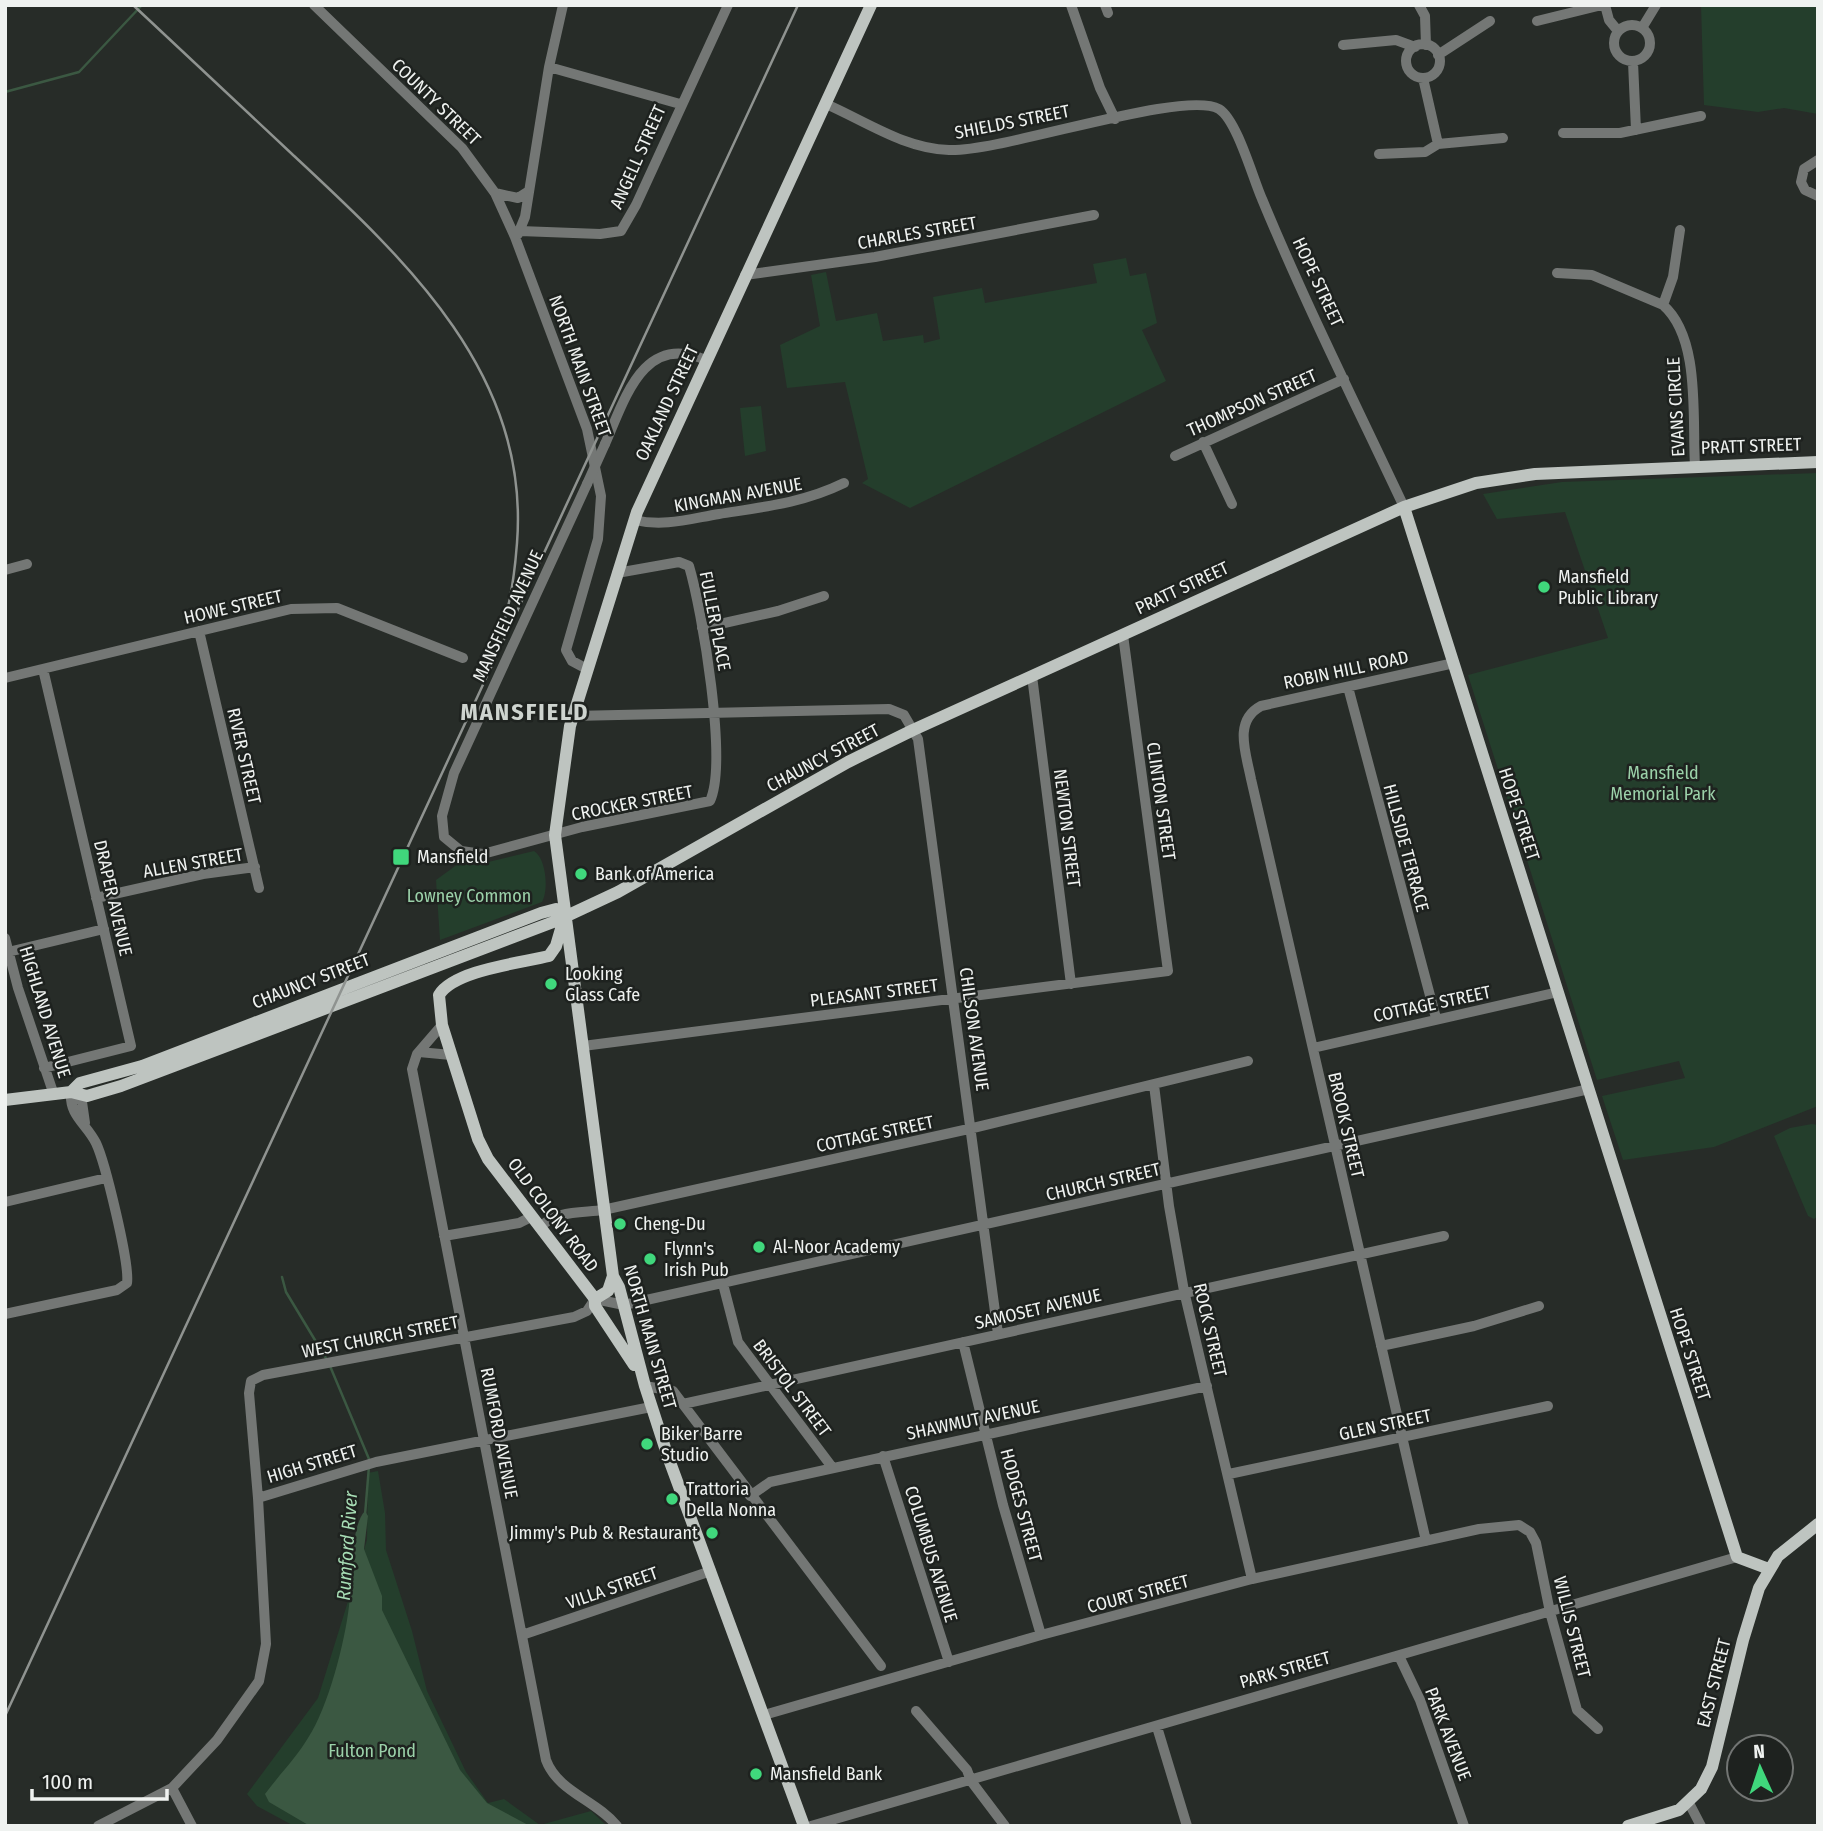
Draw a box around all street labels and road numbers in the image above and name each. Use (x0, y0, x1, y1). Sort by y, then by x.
street label: COUNTY STREET (387, 54, 485, 150)
street label: SHIELDS STREET (953, 100, 1072, 144)
street label: ANGELL STREET (605, 101, 671, 212)
street label: CHARLES STREET (856, 212, 979, 254)
street label: HOPE STREET (1288, 234, 1349, 331)
street label: NORTH MAIN STREET (544, 292, 616, 440)
street label: OAKLAND STREET (631, 341, 704, 464)
street label: EVANS CIRCLE (1662, 357, 1690, 457)
street label: THOMPSON STREET (1184, 364, 1321, 441)
street label: PRATT STREET (1700, 433, 1802, 459)
street label: KINGMAN AVENUE (672, 473, 804, 517)
street label: MANSFIELD AVENUE (468, 547, 548, 685)
street label: PRATT STREET (1132, 556, 1233, 619)
street label: FULLER PLACE (695, 569, 735, 673)
street label: HOWE STREET (182, 585, 285, 629)
street label: ROBIN HILL ROAD (1282, 646, 1410, 694)
street label: RIVER STREET (222, 706, 266, 807)
street label: CHAUNCY STREET (763, 719, 884, 797)
street label: CLINTON STREET (1142, 741, 1180, 862)
street label: HOPE STREET (1494, 765, 1545, 864)
street label: NEWTON STREET (1049, 768, 1085, 889)
street label: CROCKER STREET (569, 780, 695, 826)
street label: HILLSIDE TERRACE (1378, 782, 1434, 914)
street label: DRAPER AVENUE (89, 838, 137, 958)
street label: ALLEN STREET (141, 843, 245, 883)
street label: HIGHLAND AVENUE (14, 943, 76, 1081)
street label: CHAUNCY STREET (249, 948, 374, 1014)
street label: CHILSON AVENUE (954, 966, 994, 1092)
street label: PLEASANT STREET (809, 974, 940, 1012)
street label: COTTAGE STREET (1371, 981, 1493, 1027)
street label: BROOK STREET (1323, 1070, 1369, 1181)
street label: COTTAGE STREET (814, 1111, 936, 1157)
street label: OLD COLONY ROAD (503, 1154, 603, 1276)
street label: CHURCH STREET (1044, 1158, 1163, 1206)
street label: NORTH MAIN STREET (619, 1262, 681, 1412)
street label: ROCK STREET (1189, 1281, 1232, 1380)
street label: SAMOSET AVENUE (973, 1284, 1103, 1334)
street label: HOPE STREET (1665, 1305, 1716, 1404)
street label: WEST CHURCH STREET (300, 1311, 461, 1363)
street label: BRISTOL STREET (748, 1335, 836, 1441)
street label: RUMFORD AVENUE (475, 1366, 523, 1500)
street label: SHAWMUT AVENUE (904, 1395, 1042, 1445)
street label: GLEN STREET (1337, 1404, 1434, 1446)
street label: HIGH STREET (264, 1440, 360, 1488)
street label: HODGES STREET (995, 1446, 1047, 1565)
street label: COLUMBUS AVENUE (900, 1483, 962, 1625)
street label: VILLA STREET (563, 1562, 661, 1614)
street label: COURT STREET (1085, 1570, 1192, 1618)
street label: WILLIS STREET (1549, 1574, 1595, 1681)
street label: EAST STREET (1692, 1636, 1736, 1730)
street label: PARK STREET (1237, 1646, 1333, 1693)
street label: PARK AVENUE (1420, 1684, 1476, 1784)

